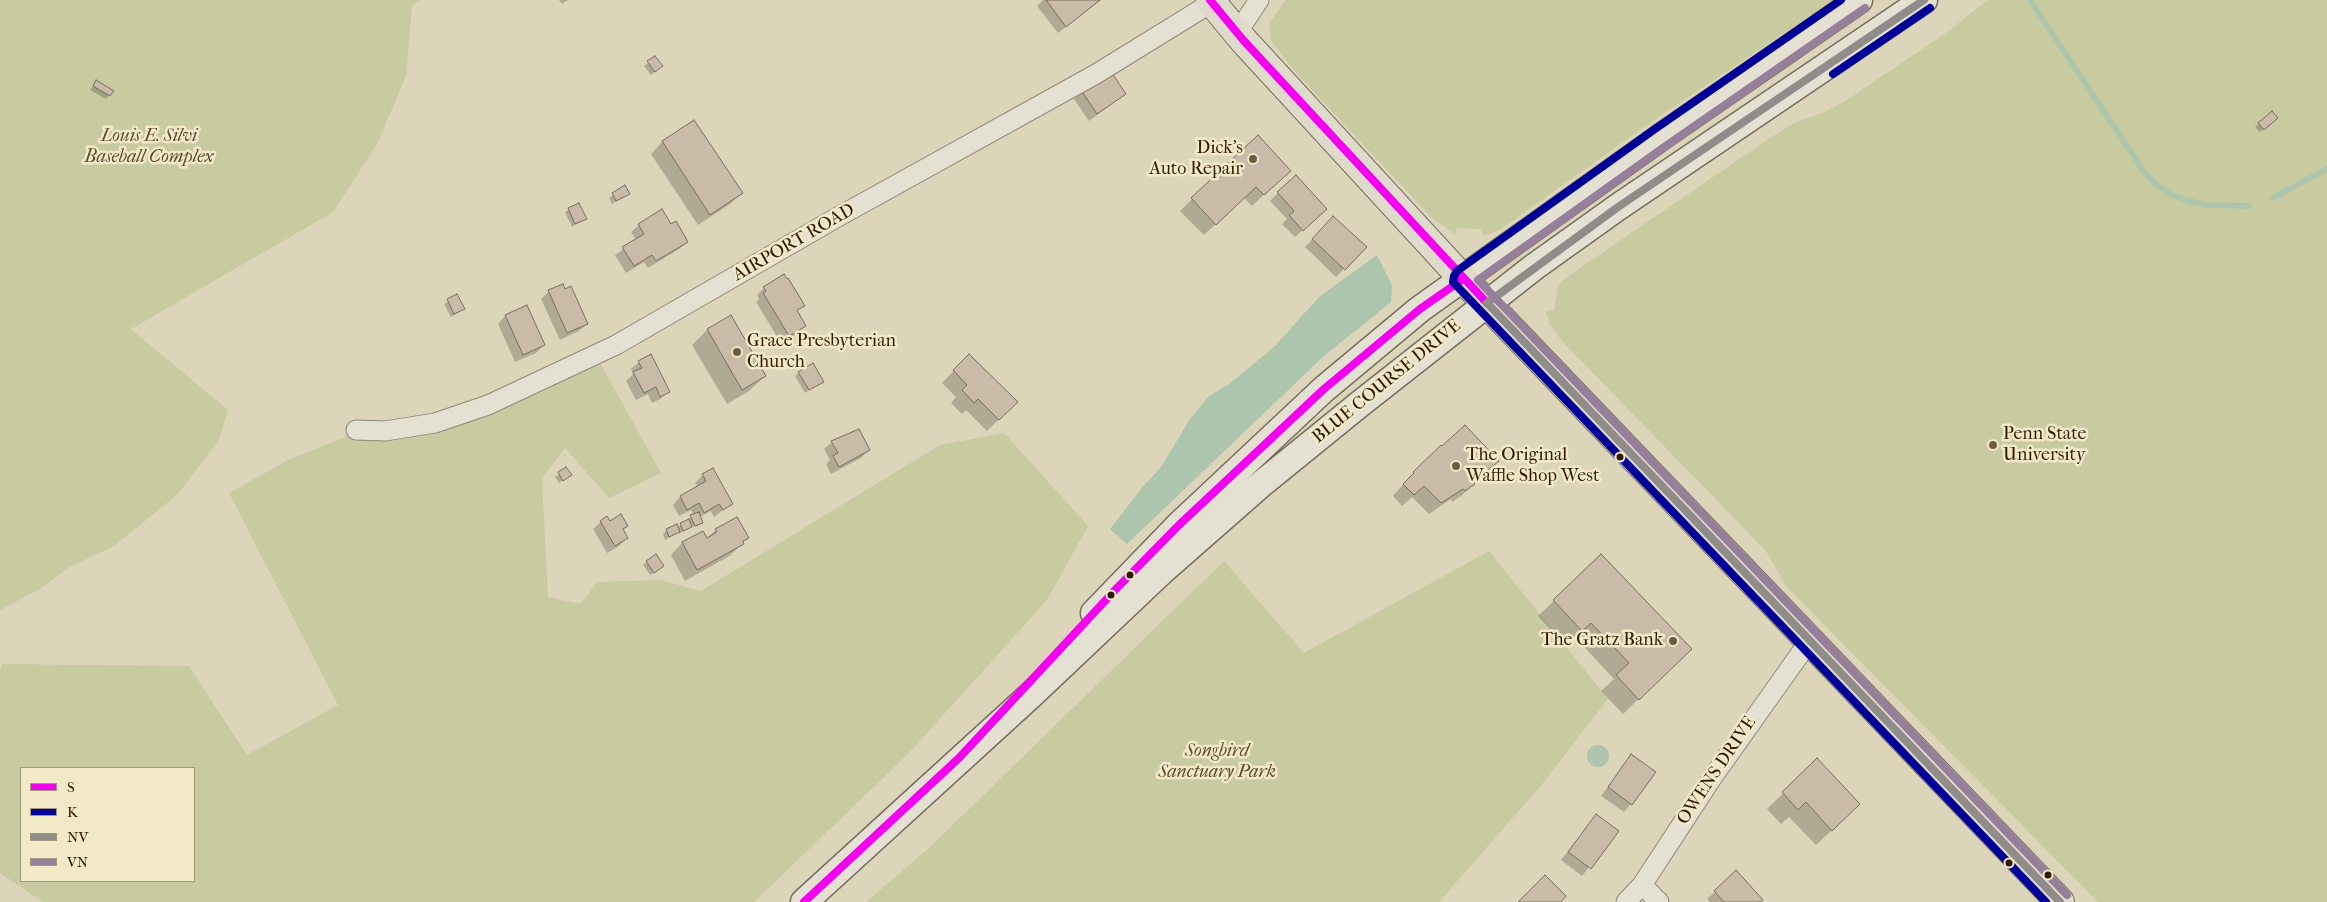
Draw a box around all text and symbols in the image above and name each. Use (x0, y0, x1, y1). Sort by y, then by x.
park label: Louis E. Silvi Baseball Complex (85, 126, 213, 168)
place label: Dick's Auto Repair (1149, 138, 1243, 180)
marker: Dick's Auto Repair (1247, 153, 1259, 165)
street label: AIRPORT ROAD (729, 199, 859, 287)
street label: BLUE COURSE DRIVE (1308, 315, 1466, 449)
place label: Grace Presbyterian Church (747, 331, 896, 374)
marker: Grace Presbyterian Church (731, 346, 743, 358)
place label: Penn State University (2003, 424, 2086, 466)
marker: Penn State University (1987, 439, 1999, 451)
place label: The Original Waffle Shop West (1466, 445, 1599, 488)
unlabelled marker (1615, 452, 1625, 462)
marker: The Original Waffle Shop West (1450, 460, 1462, 472)
unlabelled marker (1125, 570, 1135, 580)
unlabelled marker (1106, 590, 1116, 600)
place label: The Gratz Bank (1541, 630, 1663, 652)
marker: The Gratz Bank (1667, 635, 1679, 647)
street label: OWENS DRIVE (1673, 713, 1761, 829)
park label: Songbird Sanctuary Park (1158, 741, 1276, 784)
legend (20, 767, 195, 882)
text: S (67, 778, 75, 796)
text: K (67, 803, 78, 821)
text: NV (67, 828, 88, 846)
text: VN (67, 853, 88, 871)
unlabelled marker (2004, 858, 2014, 868)
unlabelled marker (2043, 870, 2053, 880)

